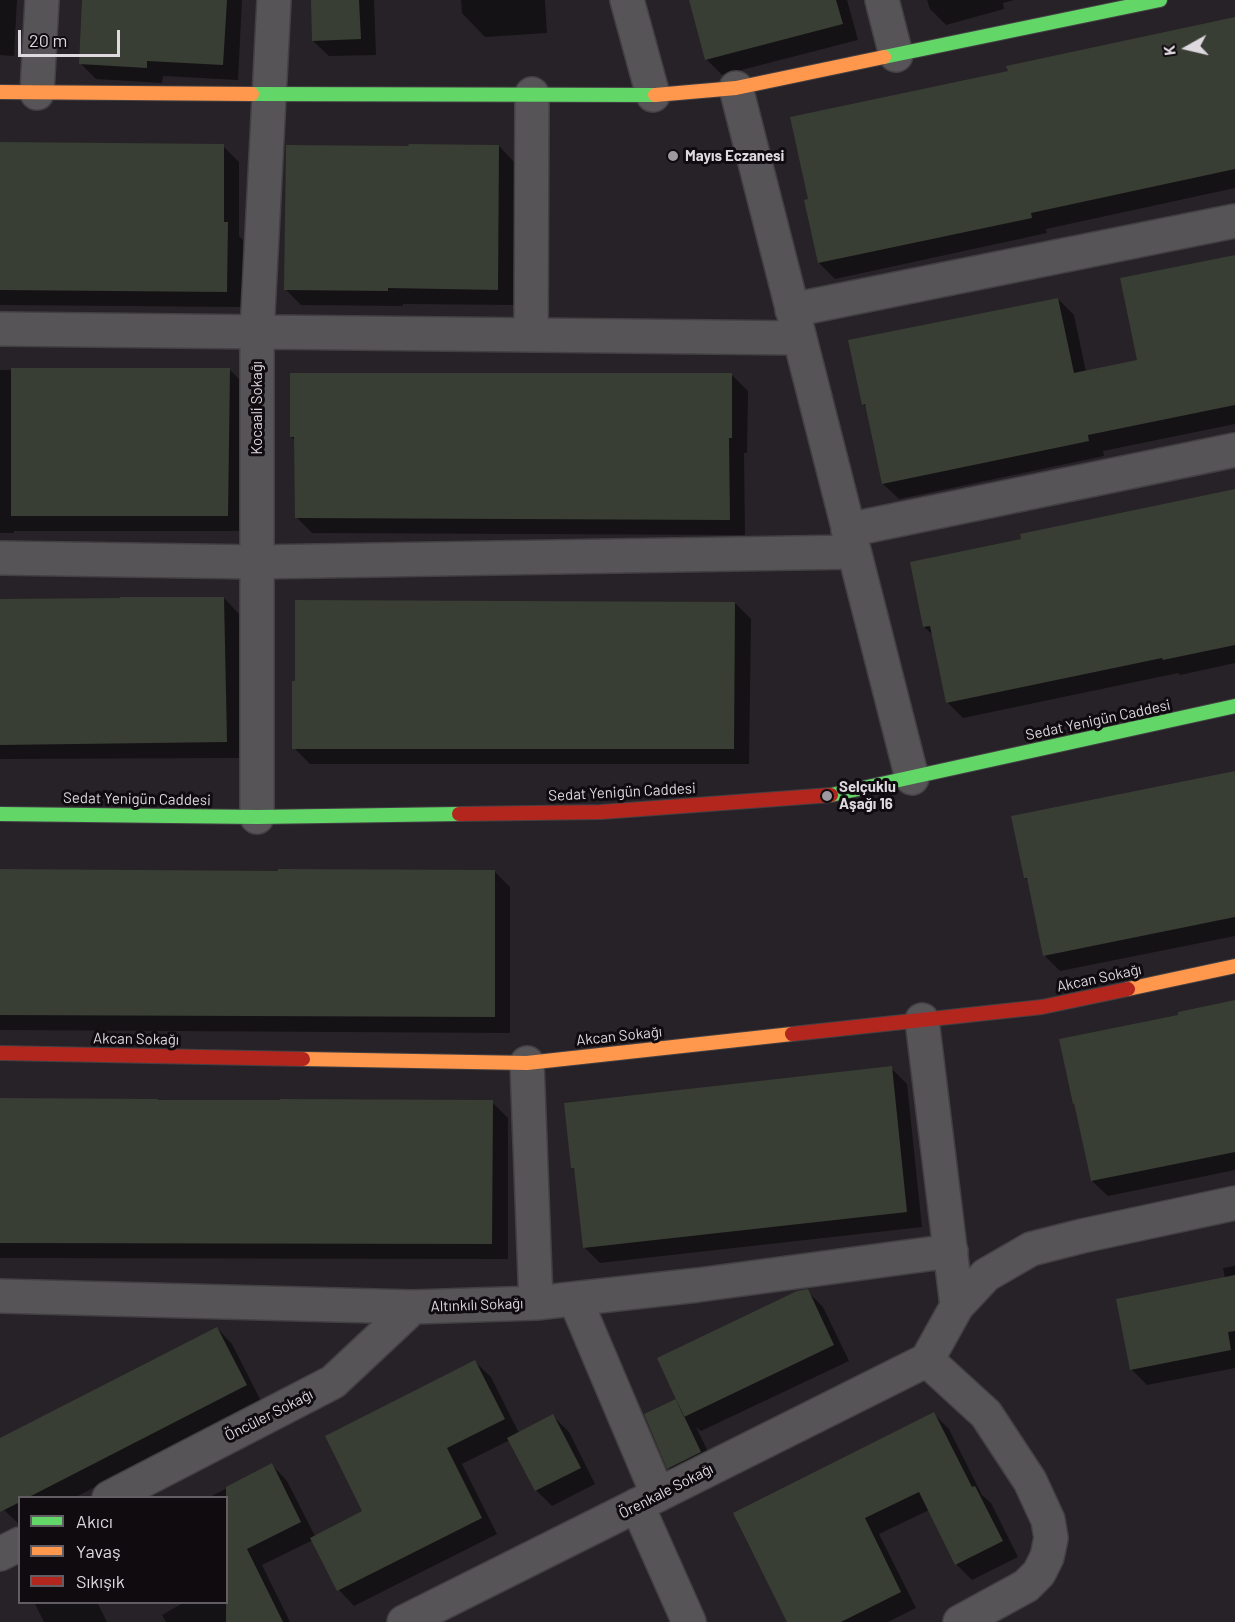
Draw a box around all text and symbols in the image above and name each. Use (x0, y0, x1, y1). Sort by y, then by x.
scale bar (21, 18, 123, 56)
north arrow (1157, 18, 1217, 78)
text: 20 m (29, 29, 67, 51)
text: K (1159, 44, 1179, 57)
place label: Mayıs Eczanesi (685, 147, 784, 165)
marker: Mayıs Eczanesi (666, 149, 680, 163)
street label: Kocaali Sokağı (248, 361, 266, 455)
street label: Sedat Yenigün Caddesi (1024, 696, 1172, 744)
place label: Selçuklu Aşağı 16 (839, 778, 896, 813)
street label: Sedat Yenigün Caddesi (548, 779, 696, 805)
street label: Sedat Yenigün Caddesi (63, 789, 211, 809)
marker: Selçuklu Aşağı 16 (820, 789, 834, 803)
street label: Akcan Sokağı (1055, 960, 1143, 996)
street label: Akcan Sokağı (575, 1023, 663, 1049)
street label: Akcan Sokağı (93, 1029, 179, 1049)
street label: Altınkılı Sokağı (430, 1294, 524, 1316)
street label: Öncüler Sokağı (222, 1385, 316, 1445)
street label: Örenkale Sokağı (616, 1459, 716, 1523)
legend (18, 1496, 228, 1604)
text: Akıcı (76, 1510, 113, 1532)
text: Yavaş (76, 1540, 121, 1562)
text: Sıkışık (76, 1570, 125, 1592)

